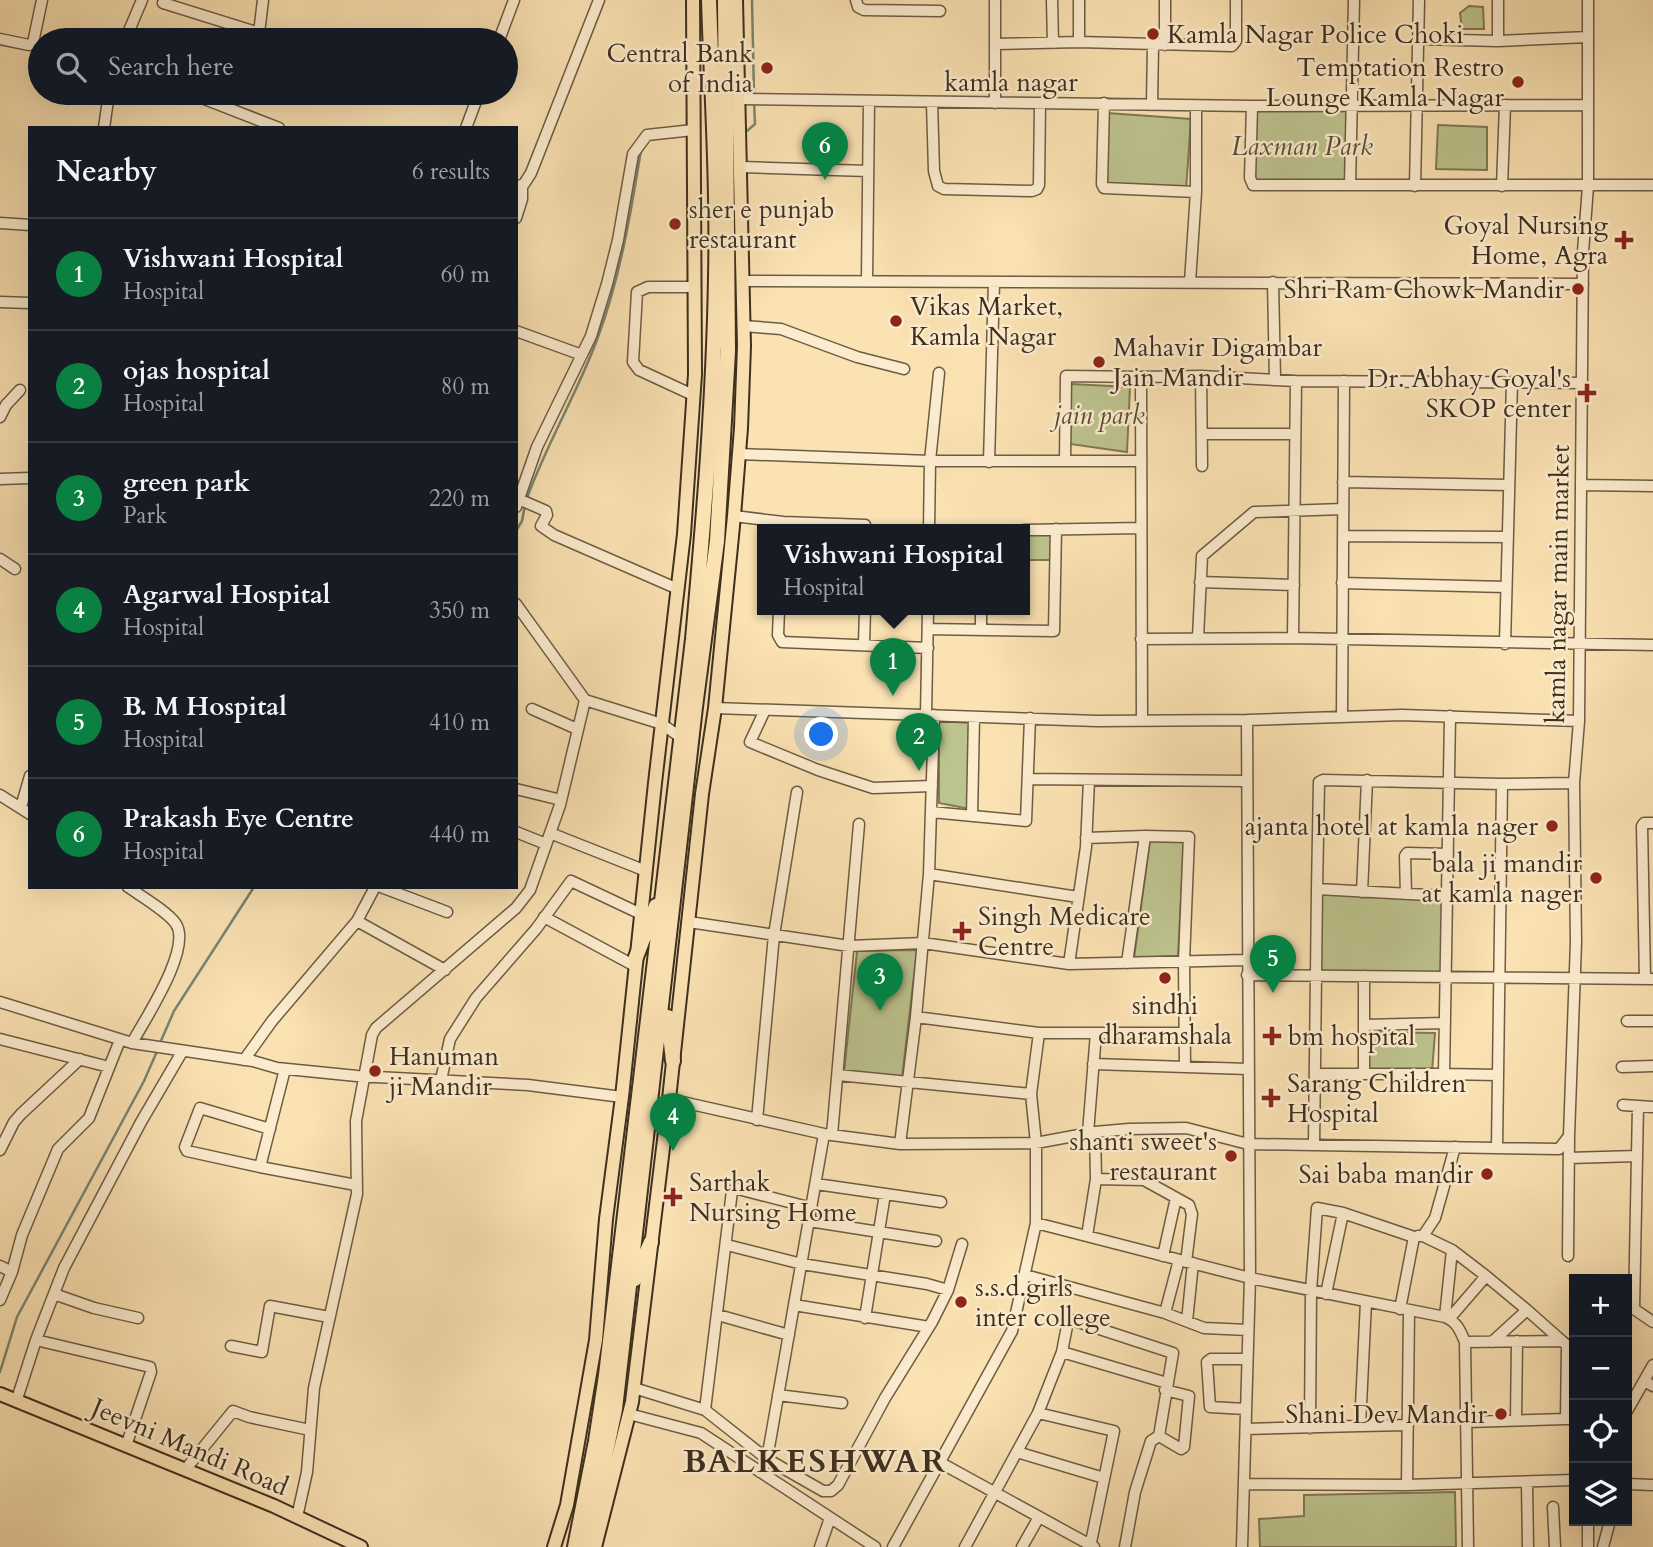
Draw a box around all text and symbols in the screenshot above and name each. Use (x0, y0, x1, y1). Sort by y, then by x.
place label: Kamla Nagar Police Choki (1167, 17, 1464, 52)
marker: Kamla Nagar Police Choki (1145, 26, 1161, 42)
search box (28, 28, 518, 105)
place label: Central Bank of India (606, 36, 753, 101)
icon: search (52, 48, 90, 86)
text: Search here (108, 49, 234, 84)
place label: Temptation Restro Lounge Kamla Nagar (1266, 50, 1505, 115)
marker: Central Bank of India (759, 60, 775, 76)
street label: kamla nagar (944, 65, 1078, 100)
marker: Temptation Restro Lounge Kamla Nagar (1510, 74, 1526, 90)
pin: 6 (802, 122, 848, 180)
park label: Laxman Park (1231, 129, 1373, 164)
text: Nearby (56, 151, 157, 192)
text: 6 results (412, 156, 490, 187)
place label: sher e punjab restaurant (689, 192, 834, 257)
place label: Goyal Nursing Home, Agra (1444, 208, 1608, 273)
marker: sher e punjab restaurant (667, 216, 683, 232)
marker: Goyal Nursing Home, Agra (1614, 230, 1634, 250)
text: Vishwani Hospital (123, 241, 343, 276)
text: 1 (73, 259, 85, 290)
text: 60 m (441, 259, 490, 290)
place label: Shri Ram Chowk Mandir (1284, 272, 1565, 307)
text: Hospital (123, 276, 204, 307)
marker: Shri Ram Chowk Mandir (1570, 281, 1586, 297)
place label: Vikas Market, Kamla Nagar (910, 289, 1063, 354)
marker: Vikas Market, Kamla Nagar (888, 313, 904, 329)
place label: Mahavir Digambar Jain Mandir (1109, 330, 1323, 395)
text: ojas hospital (123, 353, 270, 388)
marker: Mahavir Digambar Jain Mandir (1091, 354, 1107, 370)
place label: Dr. Abhay Goyal's SKOP center (1367, 361, 1572, 426)
text: 2 (73, 371, 85, 402)
text: 80 m (441, 371, 490, 402)
marker: Dr. Abhay Goyal's SKOP center (1577, 383, 1597, 403)
text: Hospital (123, 388, 204, 419)
park label: jain park (1049, 398, 1145, 433)
street label: kamla nagar main market (1538, 444, 1578, 724)
text: green park (123, 465, 250, 500)
text: 3 (73, 483, 85, 514)
text: 220 m (429, 483, 490, 514)
text: Park (123, 500, 167, 531)
popup (757, 524, 1030, 615)
text: Vishwani Hospital (783, 537, 1004, 572)
text: Hospital (783, 572, 864, 603)
text: Agarwal Hospital (123, 577, 330, 612)
text: 4 (73, 595, 85, 626)
text: 350 m (429, 595, 490, 626)
text: Hospital (123, 612, 204, 643)
pin: 1 (870, 638, 916, 696)
text: B. M Hospital (123, 689, 287, 724)
text: 5 (73, 707, 85, 738)
text: 410 m (429, 707, 490, 738)
pin: 2 (896, 713, 942, 771)
your location (804, 717, 838, 751)
text: Hospital (123, 724, 204, 755)
text: Prakash Eye Centre (123, 801, 354, 836)
place label: ajanta hotel at kamla nager (1245, 809, 1539, 844)
marker: ajanta hotel at kamla nager (1544, 818, 1560, 834)
text: 6 (73, 819, 85, 850)
text: 440 m (429, 819, 490, 850)
text: Hospital (123, 836, 204, 867)
place label: bala ji mandir at kamla nager (1422, 846, 1583, 911)
marker: bala ji mandir at kamla nager (1588, 870, 1604, 886)
place label: Singh Medicare Centre (978, 899, 1151, 964)
marker: Singh Medicare Centre (952, 921, 972, 941)
pin: 5 (1250, 935, 1296, 993)
pin: 3 (857, 953, 903, 1011)
marker: sindhi dharamshala (1157, 970, 1173, 986)
place label: sindhi dharamshala (1098, 988, 1232, 1053)
place label: bm hospital (1288, 1019, 1416, 1054)
marker: bm hospital (1262, 1026, 1282, 1046)
place label: Hanuman ji Mandir (385, 1039, 499, 1104)
marker: Hanuman ji Mandir (367, 1063, 383, 1079)
place label: Sarang Children Hospital (1287, 1066, 1467, 1131)
marker: Sarang Children Hospital (1261, 1088, 1281, 1108)
pin: 4 (650, 1093, 696, 1151)
place label: shanti sweet's restaurant (1070, 1124, 1217, 1189)
marker: shanti sweet's restaurant (1223, 1148, 1239, 1164)
place label: Sai baba mandir (1298, 1157, 1474, 1192)
place label: Sarthak Nursing Home (689, 1165, 857, 1230)
marker: Sai baba mandir (1479, 1166, 1495, 1182)
marker: Sarthak Nursing Home (663, 1187, 683, 1207)
place label: s.s.d.girls inter college (975, 1270, 1111, 1335)
map controls (1569, 1274, 1632, 1526)
button: + (1569, 1274, 1632, 1337)
marker: s.s.d.girls inter college (953, 1294, 969, 1310)
button: − (1569, 1337, 1632, 1400)
street label: Jeevni Mandi Road (83, 1388, 294, 1504)
place label: Shani Dev Mandir (1285, 1397, 1488, 1432)
button: locate (1569, 1400, 1632, 1463)
marker: Shani Dev Mandir (1493, 1406, 1509, 1422)
district label: BALKESHWAR (683, 1439, 947, 1484)
button: layers (1569, 1463, 1632, 1526)

